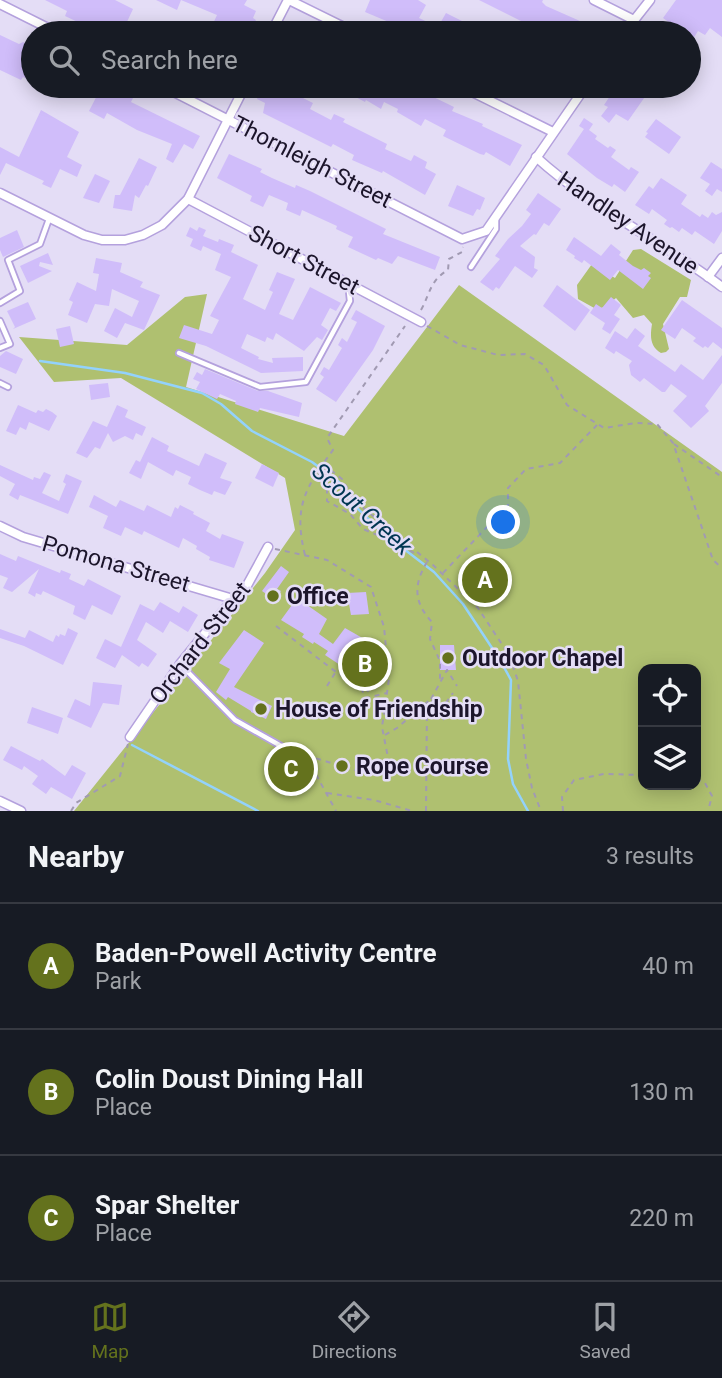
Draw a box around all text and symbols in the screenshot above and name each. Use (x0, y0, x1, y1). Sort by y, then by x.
search box (21, 21, 701, 98)
icon: search (45, 41, 83, 79)
text: Search here (101, 45, 238, 75)
street label: Thornleigh Street (228, 110, 396, 214)
street label: Handley Avenue (552, 166, 704, 280)
street label: Short Street (244, 220, 364, 300)
water label: Scout Creek (306, 457, 419, 562)
your location (486, 505, 520, 539)
street label: Pomona Street (39, 530, 193, 598)
pin: A (462, 554, 508, 606)
street label: Orchard Street (144, 577, 256, 709)
place label: Office (287, 583, 349, 610)
marker: Office (265, 588, 281, 604)
pin: B (342, 638, 388, 690)
place label: Outdoor Chapel (462, 645, 623, 672)
marker: Outdoor Chapel (440, 650, 456, 666)
map controls (638, 664, 701, 790)
button: locate (638, 664, 701, 727)
place label: House of Friendship (275, 696, 483, 723)
marker: House of Friendship (253, 701, 269, 717)
button: layers (638, 727, 701, 790)
pin: C (268, 743, 314, 795)
place label: Rope Course (356, 753, 488, 780)
marker: Rope Course (334, 758, 350, 774)
text: Nearby (28, 839, 124, 874)
text: 3 results (606, 843, 694, 870)
text: Baden-Powell Activity Centre (95, 938, 436, 968)
text: A (43, 953, 59, 980)
text: 40 m (642, 953, 694, 980)
text: Park (95, 968, 141, 995)
text: Colin Doust Dining Hall (95, 1064, 363, 1094)
text: B (44, 1079, 58, 1106)
text: 130 m (629, 1079, 694, 1106)
text: Place (95, 1094, 152, 1121)
text: Spar Shelter (95, 1190, 239, 1220)
text: C (43, 1205, 59, 1232)
text: 220 m (629, 1205, 694, 1232)
text: Place (95, 1220, 152, 1247)
tab: Map (91, 1298, 129, 1363)
tab: Directions (312, 1298, 397, 1363)
tab: Saved (579, 1298, 631, 1363)

